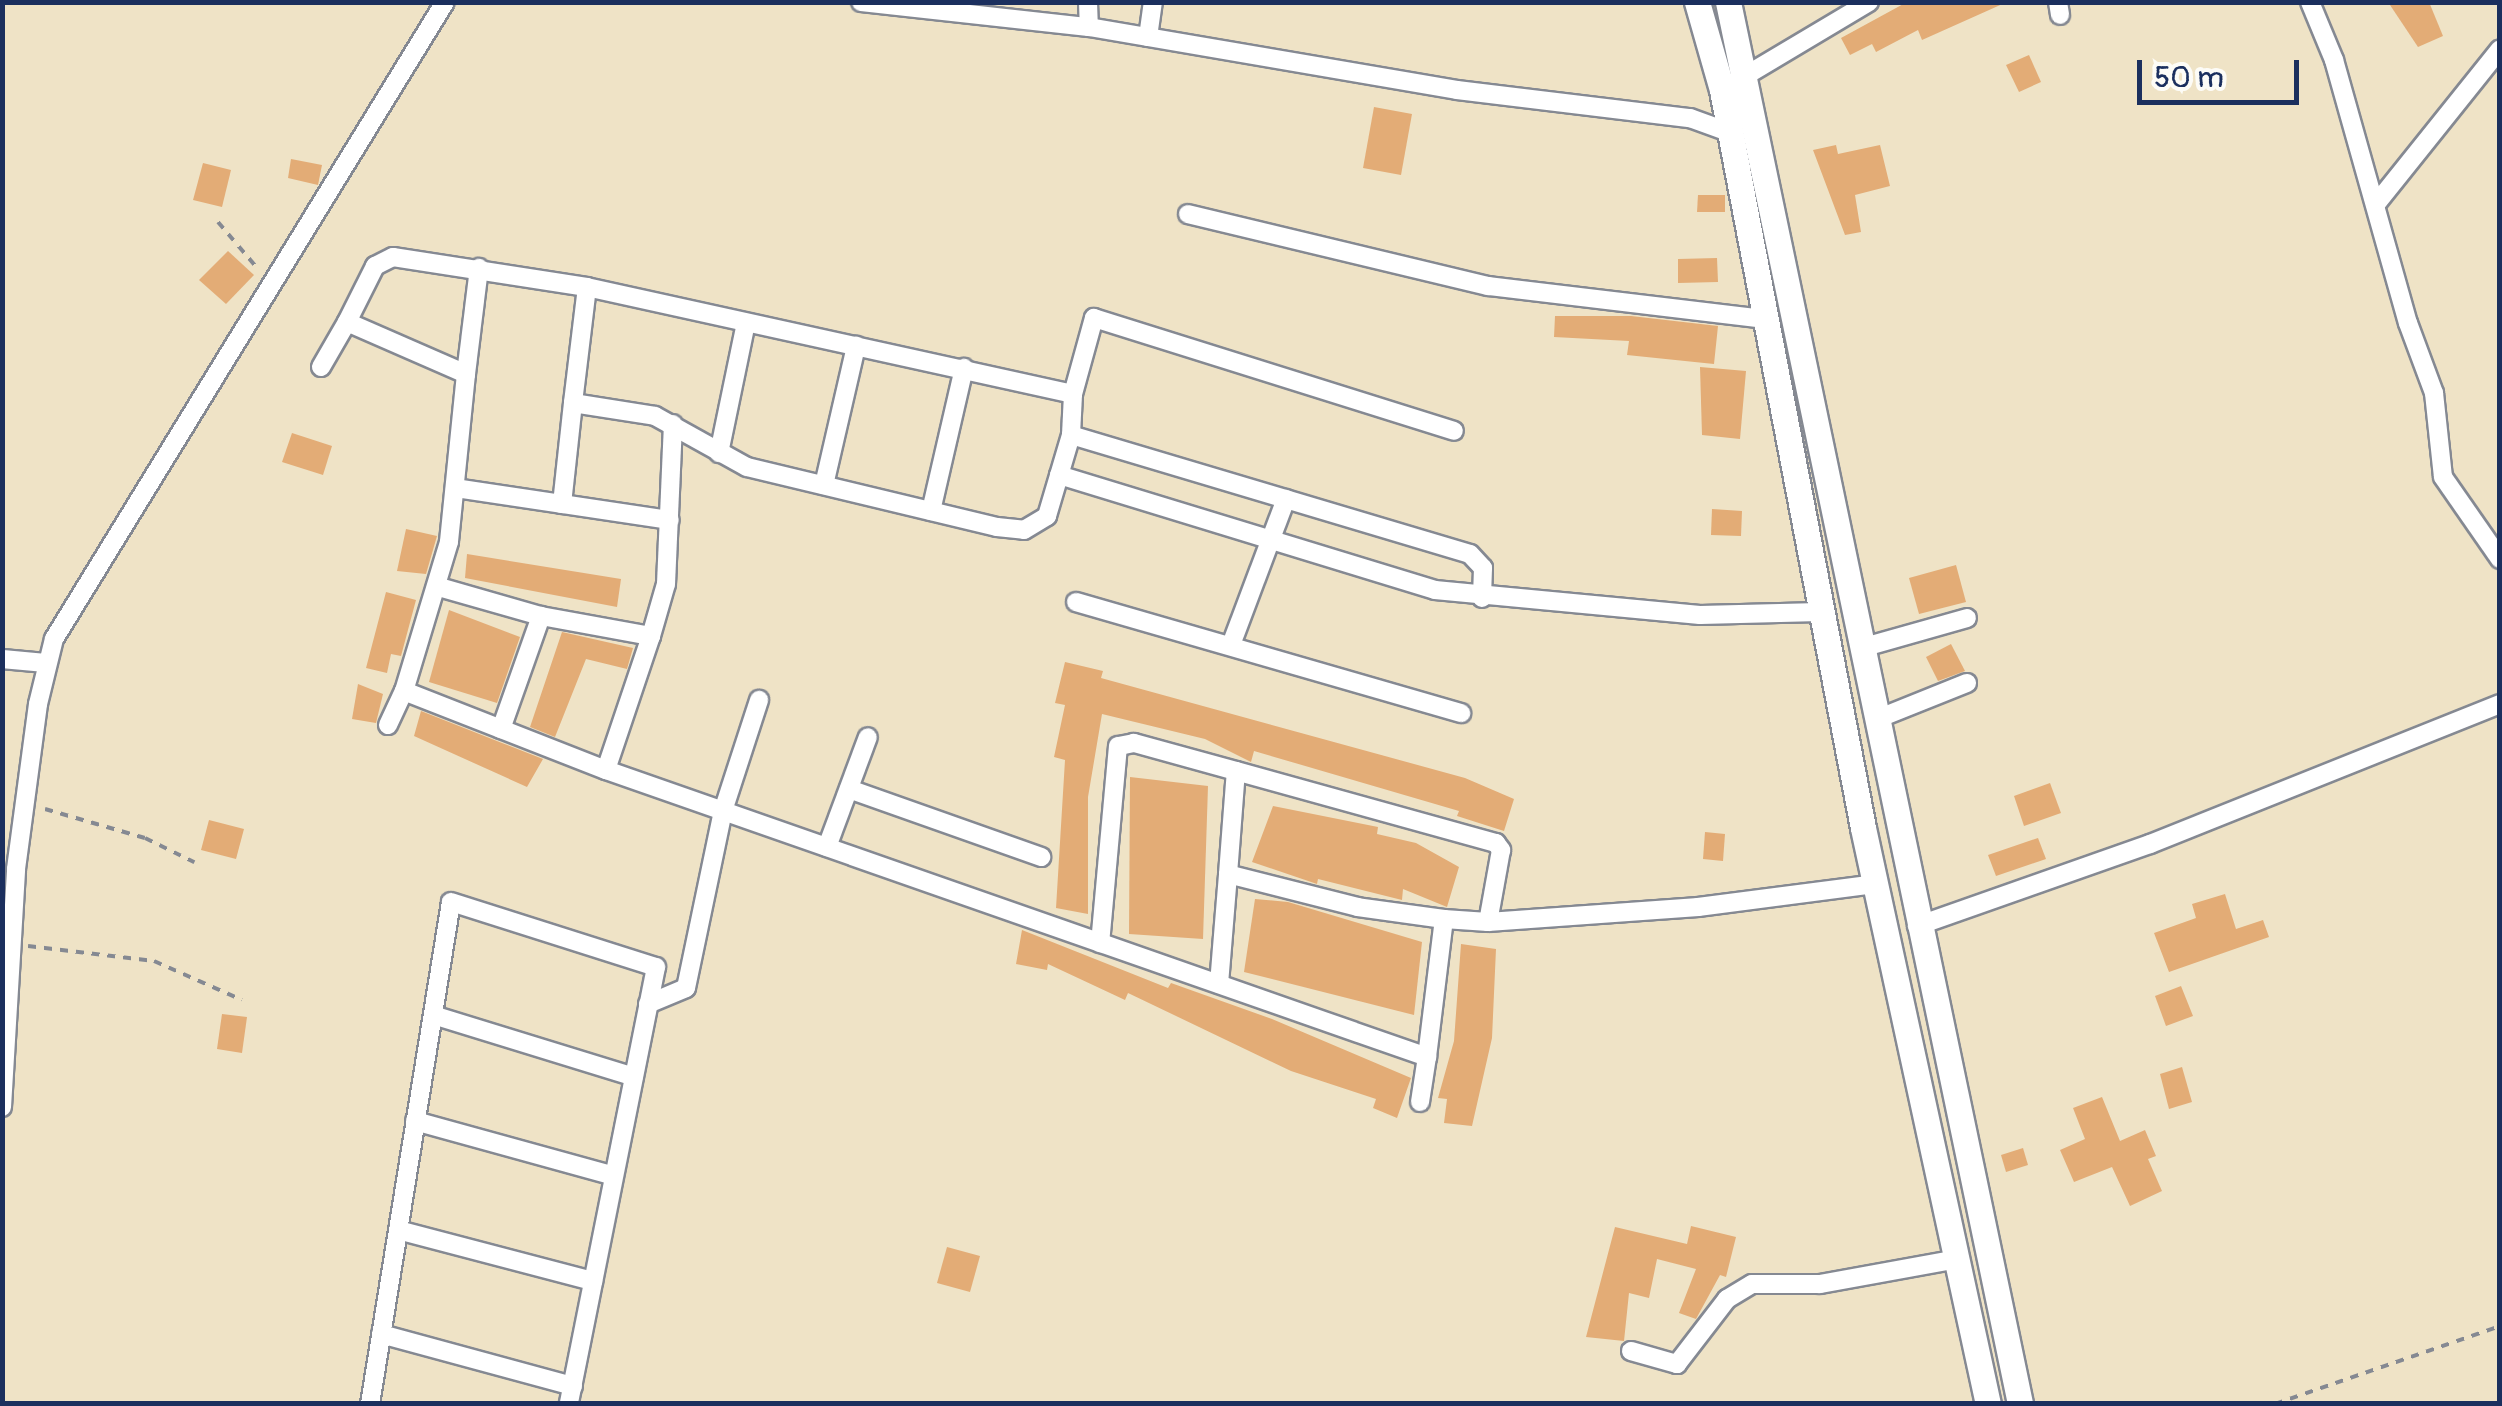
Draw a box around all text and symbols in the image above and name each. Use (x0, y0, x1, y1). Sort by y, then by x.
scale bar (2142, 40, 2304, 102)
text: 50 m (2154, 59, 2224, 96)

